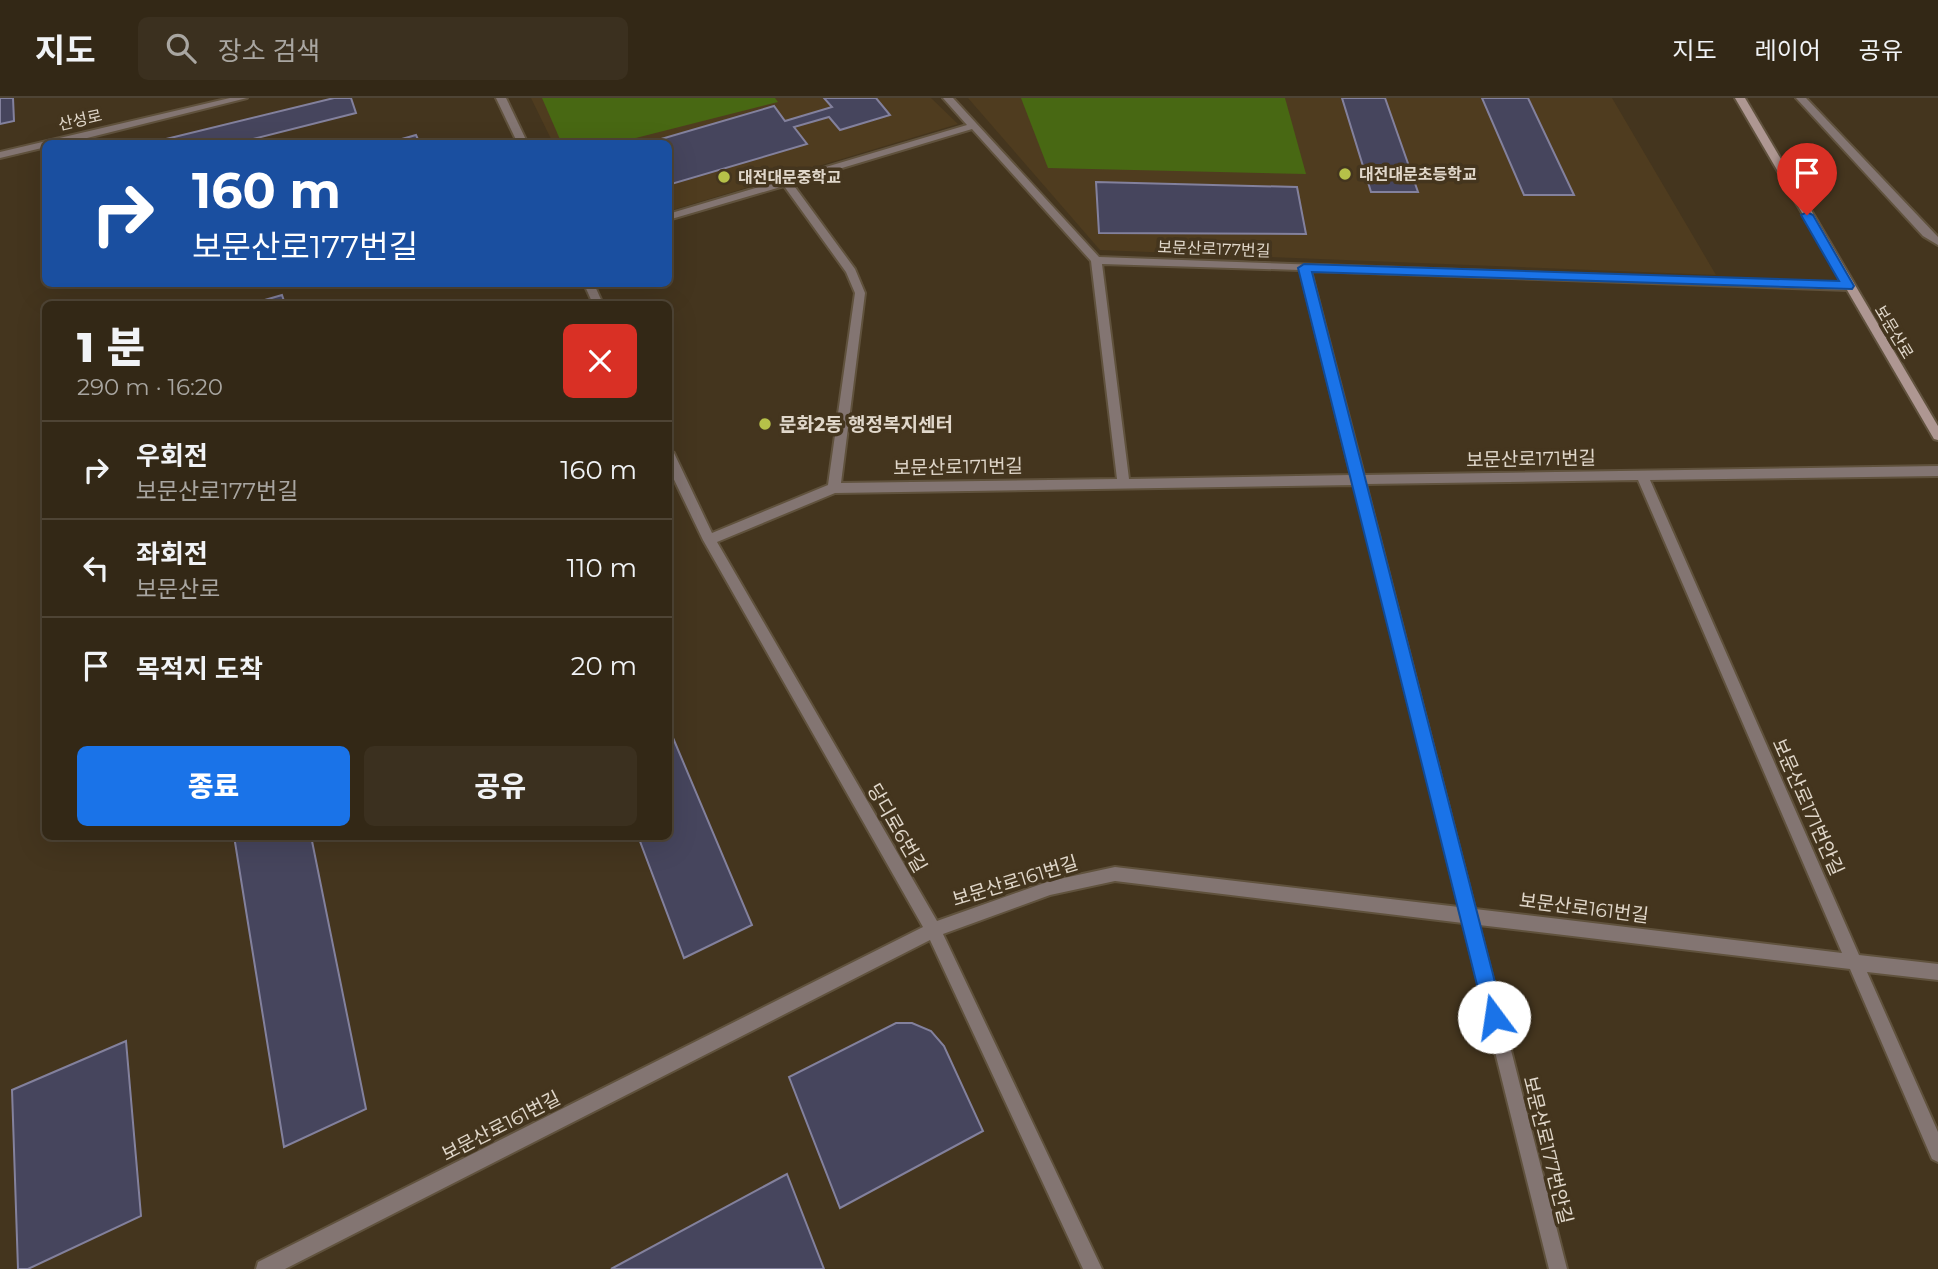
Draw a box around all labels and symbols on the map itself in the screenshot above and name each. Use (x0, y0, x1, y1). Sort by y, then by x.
street label: 산성로 (56, 106, 104, 134)
pin (1777, 143, 1837, 215)
place label: 대전대문초등학교 (1359, 165, 1477, 184)
marker: 대전대문초등학교 (1337, 166, 1353, 182)
place label: 대전대문중학교 (738, 168, 841, 187)
marker: 대전대문중학교 (716, 169, 732, 185)
street label: 보문산로177번길 (1157, 238, 1271, 260)
street label: 보문산로 (1871, 302, 1917, 362)
place label: 문화2동 행정복지센터 (779, 413, 953, 436)
marker: 문화2동 행정복지센터 (757, 416, 773, 432)
street label: 보문산로171번길 (1466, 446, 1596, 472)
street label: 보문산로171번길 (893, 454, 1023, 480)
street label: 보문산로171번안길 (1768, 735, 1848, 879)
street label: 당디로6번길 (862, 779, 932, 877)
street label: 보문산로161번길 (949, 851, 1081, 911)
street label: 보문산로161번길 (1518, 889, 1650, 927)
position arrow (1457, 980, 1531, 1054)
street label: 보문산로177번안길 (1519, 1074, 1577, 1226)
street label: 보문산로161번길 (438, 1086, 564, 1166)

